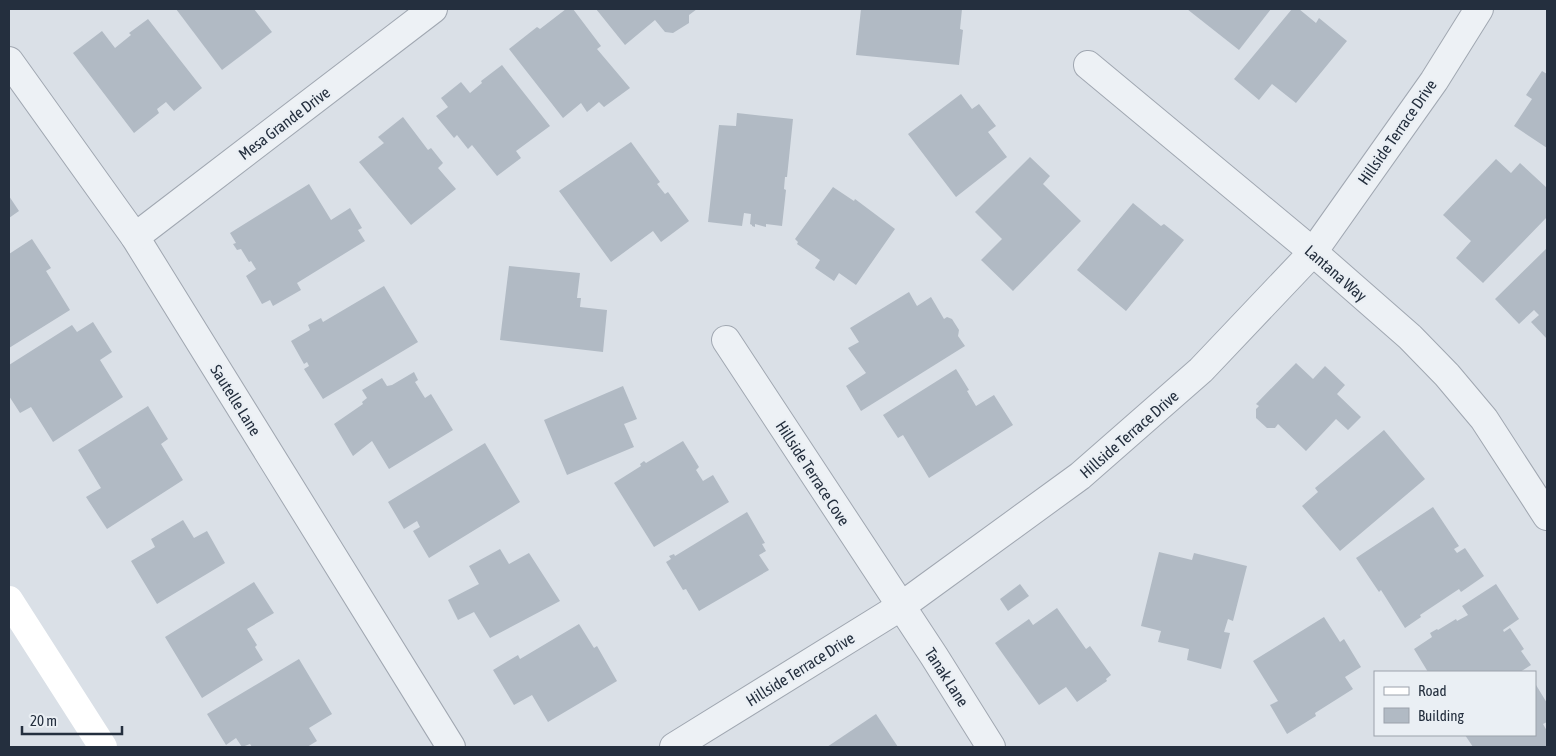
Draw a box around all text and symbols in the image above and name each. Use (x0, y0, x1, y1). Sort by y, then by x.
street label: Hillside Terrace Drive (1354, 76, 1440, 188)
street label: Mesa Grande Drive (235, 83, 333, 163)
street label: Lantana Way (1301, 241, 1371, 306)
street label: Sautelle Lane (207, 361, 265, 439)
street label: Hillside Terrace Drive (1076, 386, 1182, 482)
street label: Hillside Terrace Cove (772, 417, 854, 529)
street label: Hillside Terrace Drive (743, 628, 857, 710)
street label: Tanak Lane (921, 644, 973, 710)
legend (1374, 671, 1536, 736)
text: Road (1418, 682, 1447, 699)
scale bar (22, 704, 122, 736)
text: Building (1418, 707, 1464, 724)
text: 20 m (30, 712, 57, 729)

